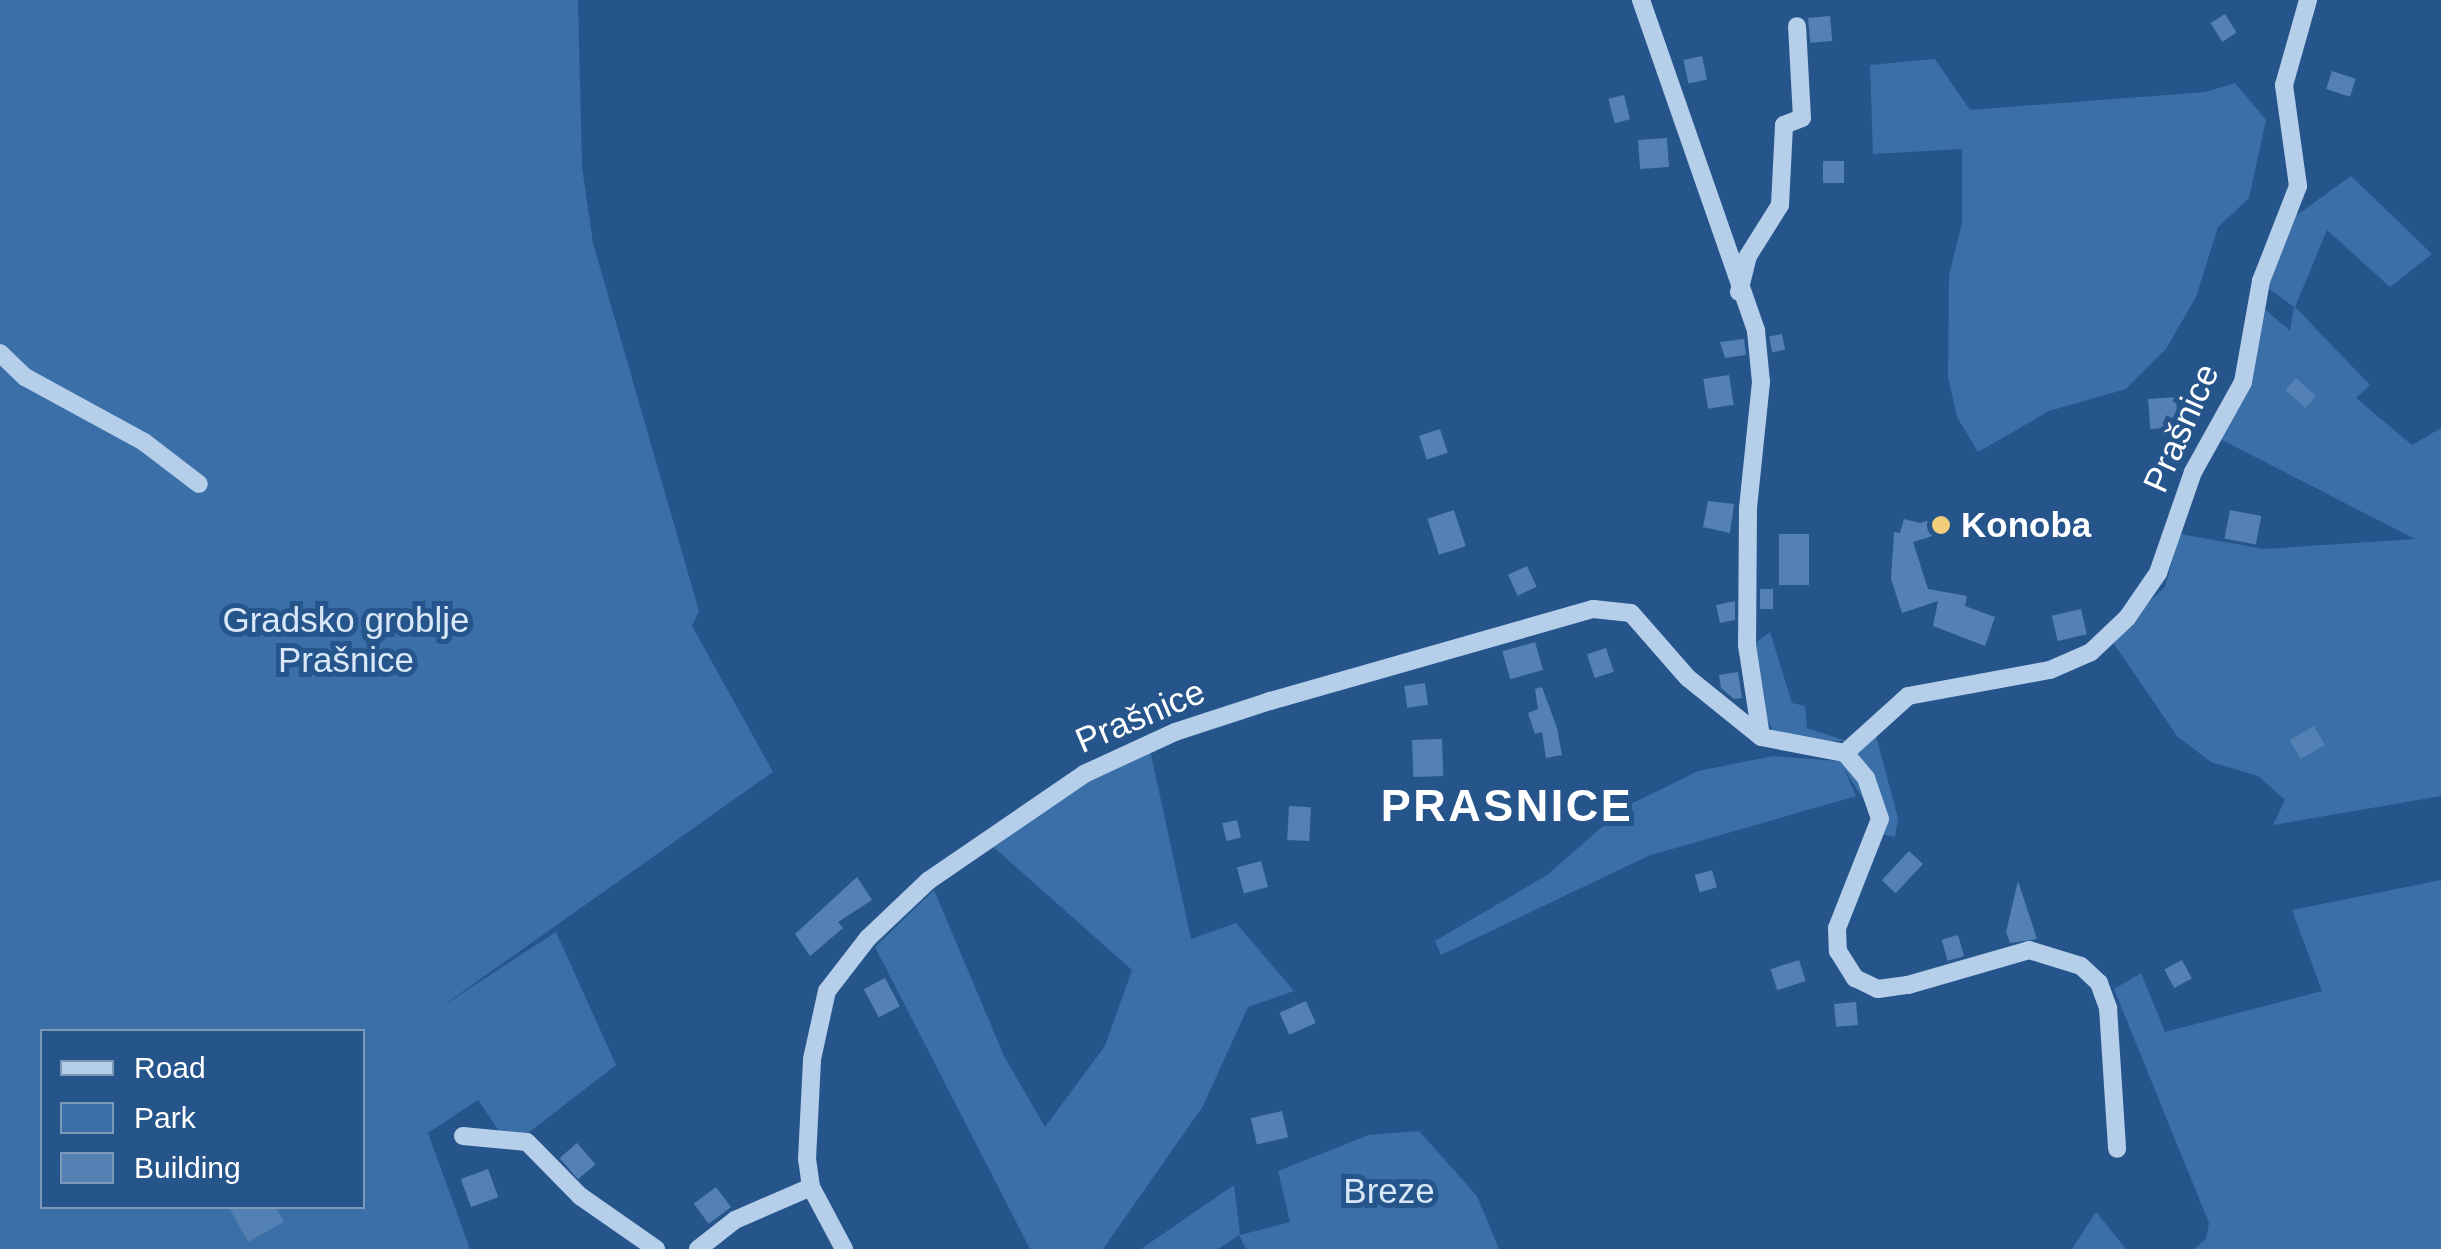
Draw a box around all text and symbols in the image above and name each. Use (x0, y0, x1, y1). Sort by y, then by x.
street label: Prašnice (2134, 357, 2228, 499)
place label: Konoba (1961, 504, 2091, 546)
marker: Konoba (1930, 514, 1952, 536)
park label: Gradsko groblje Prašnice (222, 599, 470, 681)
street label: Prašnice (1069, 670, 1211, 762)
district label: PRASNICE (1381, 779, 1633, 833)
legend (40, 1029, 365, 1209)
text: Road (134, 1051, 206, 1084)
text: Park (134, 1101, 196, 1134)
text: Building (134, 1151, 241, 1184)
park label: Breze (1343, 1170, 1435, 1212)

